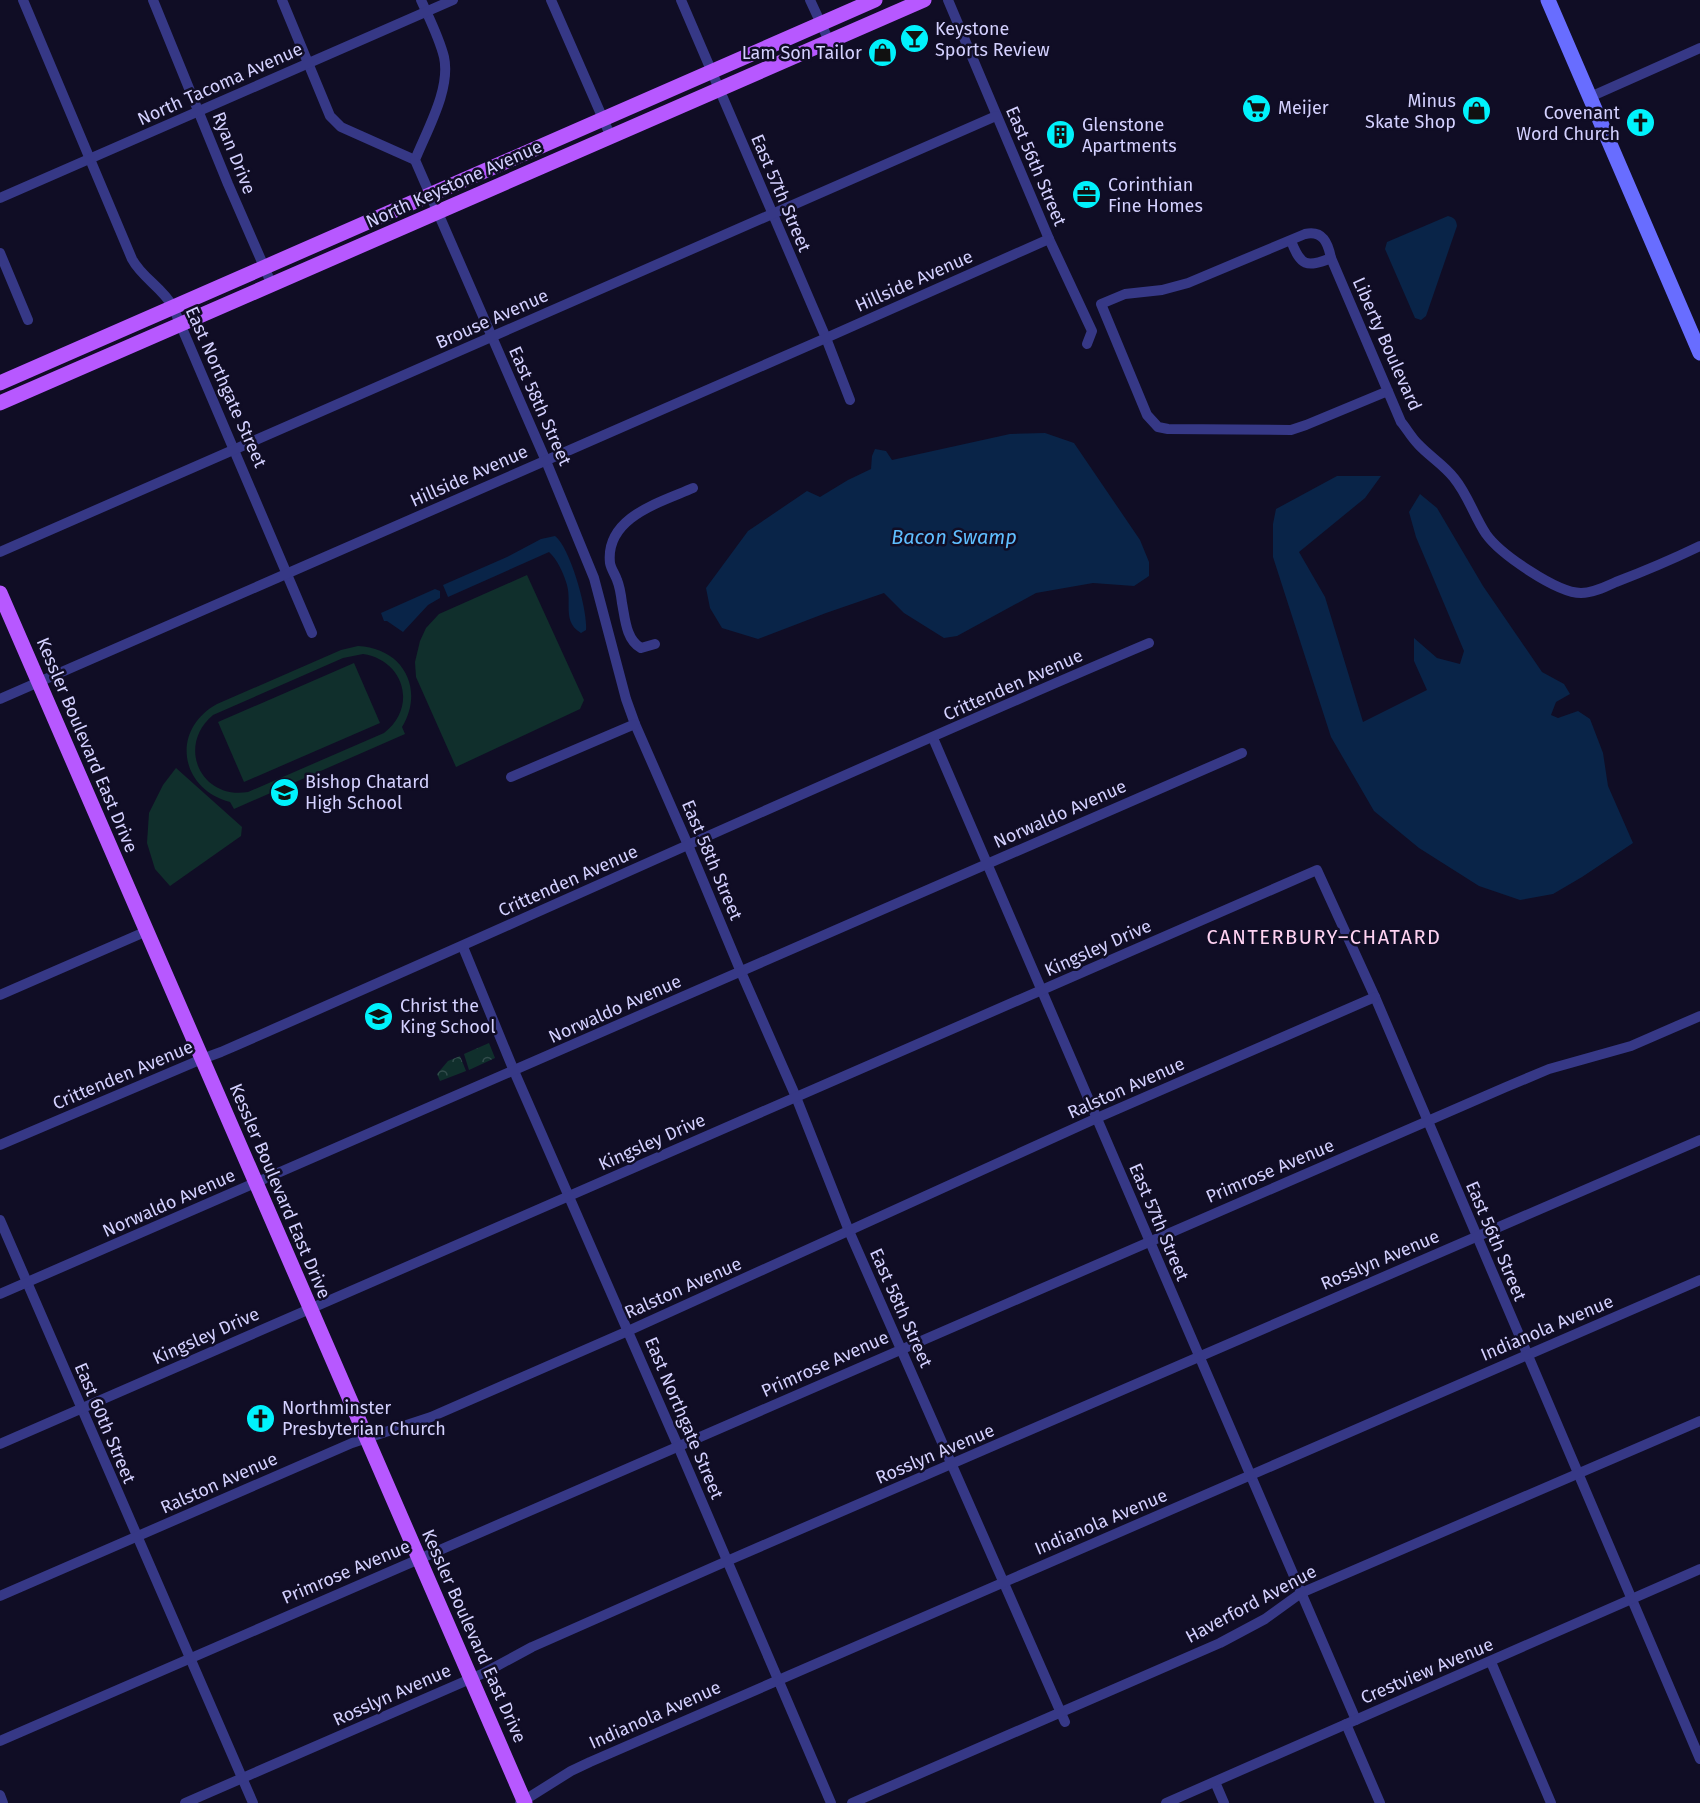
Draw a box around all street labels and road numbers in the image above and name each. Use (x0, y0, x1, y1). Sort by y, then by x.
street label: North Tacoma Avenue (134, 38, 306, 130)
street label: East 56th Street (1001, 103, 1071, 230)
street label: Ryan Drive (208, 109, 260, 197)
street label: East 57th Street (746, 131, 816, 256)
street label: North Keystone Avenue (363, 135, 545, 233)
street label: Hillside Avenue (852, 245, 976, 317)
street label: Liberty Boulevard (1348, 274, 1426, 414)
street label: Brouse Avenue (432, 284, 552, 354)
street label: East Northgate Street (181, 303, 272, 471)
street label: East 58th Street (504, 343, 576, 470)
street label: Hillside Avenue (407, 440, 531, 512)
street label: Kessler Boulevard East Drive (32, 634, 142, 856)
street label: Crittenden Avenue (940, 644, 1086, 726)
street label: Norwaldo Avenue (990, 775, 1130, 853)
street label: East 58th Street (677, 797, 747, 924)
street label: Crittenden Avenue (495, 840, 641, 922)
street label: Kingsley Drive (1041, 915, 1155, 981)
street label: Norwaldo Avenue (545, 970, 685, 1048)
street label: Crittenden Avenue (49, 1035, 197, 1115)
street label: Ralston Avenue (1064, 1052, 1188, 1124)
street label: Kessler Boulevard East Drive (225, 1080, 335, 1302)
street label: Kingsley Drive (595, 1109, 709, 1175)
street label: Primrose Avenue (1203, 1134, 1337, 1208)
street label: East 57th Street (1124, 1160, 1194, 1285)
street label: Norwaldo Avenue (99, 1164, 239, 1242)
street label: East 56th Street (1461, 1178, 1531, 1305)
street label: Rosslyn Avenue (1317, 1225, 1443, 1295)
street label: East 58th Street (865, 1245, 937, 1372)
street label: Ralston Avenue (621, 1252, 745, 1324)
street label: Indianola Avenue (1477, 1290, 1617, 1366)
street label: Kingsley Drive (149, 1303, 263, 1369)
street label: Primrose Avenue (758, 1326, 892, 1402)
street label: East Northgate Street (640, 1334, 728, 1503)
street label: East 60th Street (70, 1359, 141, 1487)
street label: Rosslyn Avenue (872, 1419, 998, 1489)
street label: Ralston Avenue (157, 1447, 281, 1519)
street label: Indianola Avenue (1031, 1484, 1171, 1560)
street label: Kessler Boulevard East Drive (417, 1526, 531, 1746)
street label: Primrose Avenue (279, 1535, 413, 1609)
street label: Haverford Avenue (1182, 1560, 1320, 1648)
street label: Crestview Avenue (1357, 1633, 1497, 1709)
street label: Rosslyn Avenue (330, 1659, 454, 1731)
street label: Indianola Avenue (586, 1676, 724, 1754)

